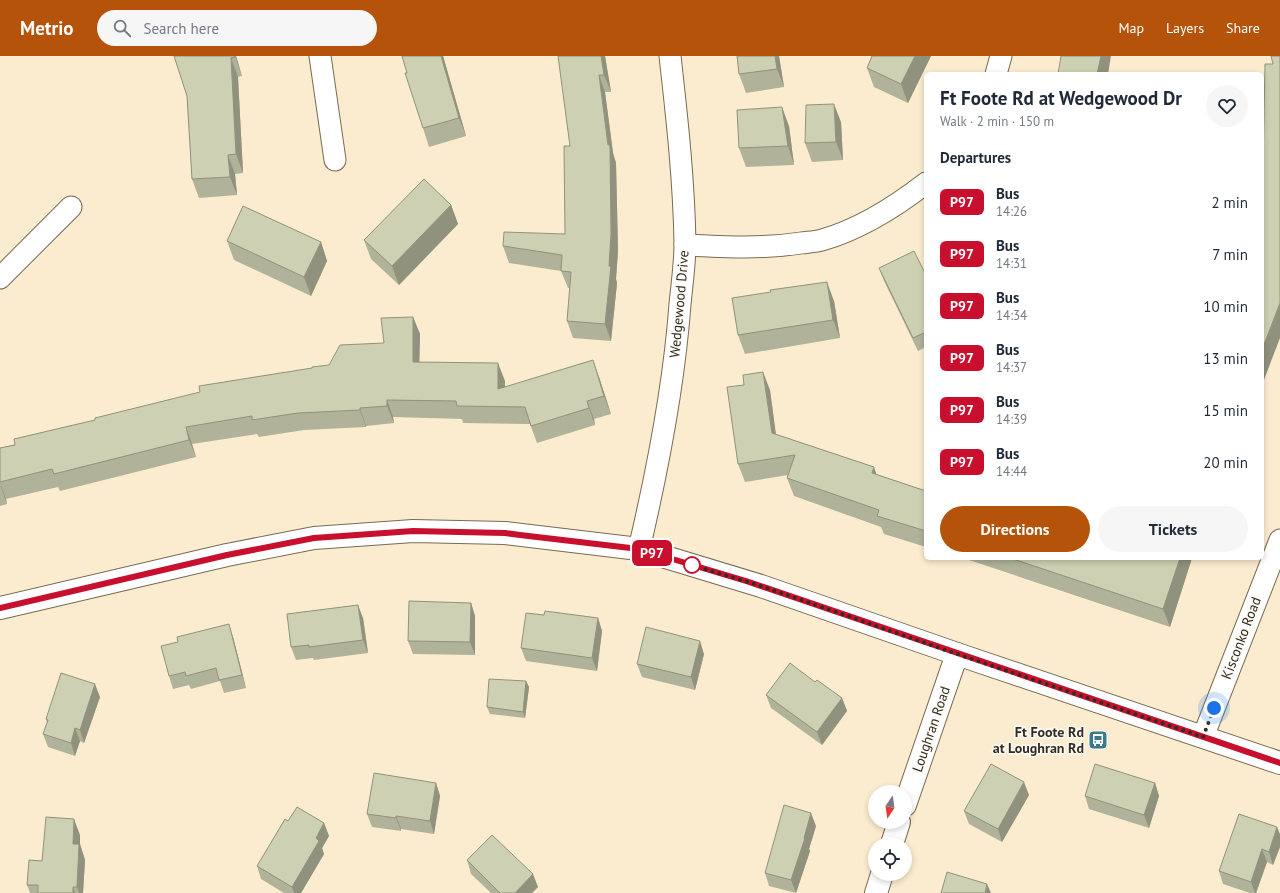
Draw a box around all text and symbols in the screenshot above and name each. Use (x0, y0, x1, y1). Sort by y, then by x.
search box (97, 10, 377, 46)
text: Metrio (20, 16, 73, 40)
icon: search (111, 17, 133, 39)
text: Search here (143, 19, 219, 38)
text: Map (1118, 19, 1144, 37)
text: Layers (1166, 19, 1204, 37)
text: Share (1226, 19, 1260, 37)
button: heart (1206, 85, 1248, 127)
text: Ft Foote Rd at Wedgewood Dr (940, 86, 1182, 110)
text: Walk · 2 min · 150 m (940, 113, 1054, 130)
text: Departures (940, 148, 1011, 167)
text: Bus (996, 184, 1019, 203)
text: P97 (950, 193, 974, 211)
text: 2 min (1211, 193, 1248, 212)
text: 14:26 (996, 203, 1027, 220)
text: Bus (996, 236, 1019, 255)
text: P97 (950, 245, 974, 263)
text: 7 min (1212, 245, 1248, 264)
street label: Wedgewood Drive (665, 249, 693, 359)
text: 14:31 (996, 255, 1027, 272)
text: Bus (996, 288, 1019, 307)
text: P97 (950, 297, 974, 315)
text: 10 min (1203, 297, 1248, 316)
text: 14:34 (996, 307, 1027, 324)
text: Bus (996, 340, 1019, 359)
text: P97 (950, 349, 974, 367)
text: 13 min (1203, 349, 1248, 368)
text: 14:37 (996, 359, 1027, 376)
text: Bus (996, 392, 1019, 411)
text: P97 (950, 401, 974, 419)
text: 15 min (1203, 401, 1248, 420)
text: 14:39 (996, 411, 1027, 428)
text: Bus (996, 444, 1019, 463)
text: P97 (950, 453, 974, 471)
text: 20 min (1203, 453, 1248, 472)
text: 14:44 (996, 463, 1027, 480)
button: Directions (940, 506, 1090, 552)
button: Tickets (1098, 506, 1248, 552)
line badge: P97 (629, 540, 675, 566)
text: P97 (640, 544, 664, 562)
unlabelled marker (683, 556, 701, 574)
street label: Kisconko Road (1217, 594, 1265, 682)
street label: Loughran Road (908, 684, 954, 774)
your location (1204, 698, 1224, 718)
place label: Ft Foote Rd at Loughran Rd (993, 723, 1084, 757)
bus stop icon: Ft Foote Rd at Loughran Rd (1087, 729, 1109, 751)
north arrow (868, 785, 912, 829)
map controls (868, 785, 912, 881)
button: locate (868, 837, 912, 881)

